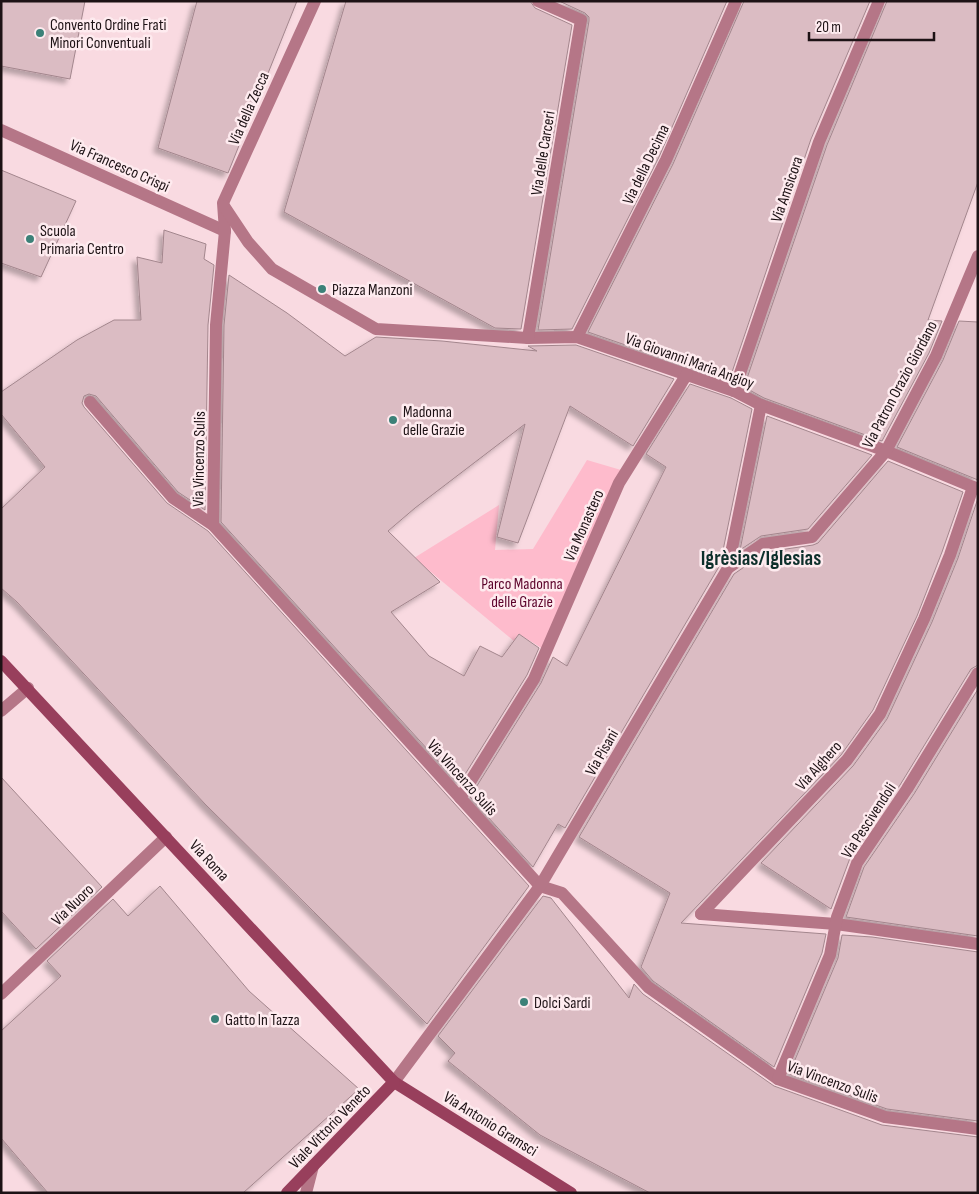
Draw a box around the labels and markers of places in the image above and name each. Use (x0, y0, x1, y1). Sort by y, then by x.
place label: Convento Ordine Frati Minori Conventuali (50, 16, 167, 53)
marker: Convento Ordine Frati Minori Conventuali (34, 27, 46, 39)
place label: Scuola Primaria Centro (40, 222, 124, 259)
marker: Scuola Primaria Centro (24, 233, 36, 245)
place label: Piazza Manzoni (332, 281, 413, 300)
marker: Piazza Manzoni (316, 283, 328, 295)
place label: Madonna delle Grazie (403, 403, 465, 440)
marker: Madonna delle Grazie (387, 414, 399, 426)
place label: Dolci Sardi (534, 994, 590, 1013)
marker: Dolci Sardi (518, 996, 530, 1008)
place label: Gatto In Tazza (225, 1011, 300, 1030)
marker: Gatto In Tazza (209, 1013, 221, 1025)

